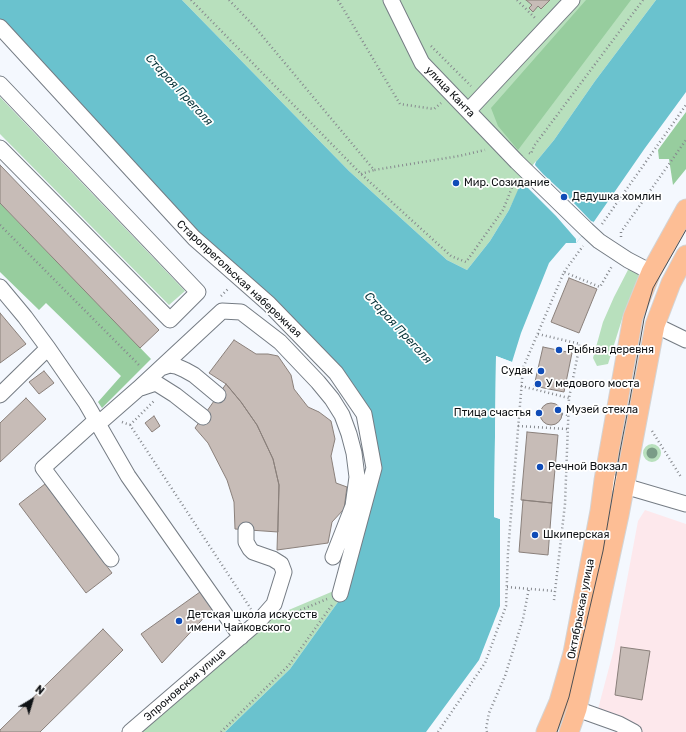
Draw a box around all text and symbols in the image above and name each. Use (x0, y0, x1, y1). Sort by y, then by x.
water label: Старая Преголя (142, 51, 216, 129)
street label: улица Канта (422, 64, 478, 120)
place label: Мир. Созидание (464, 176, 550, 190)
marker: Мир. Созидание (451, 178, 461, 188)
place label: Дедушка хомлин (572, 190, 661, 204)
marker: Дедушка хомлин (559, 192, 569, 202)
street label: Старопрегольская набережная (174, 218, 304, 340)
water label: Старая Преголя (361, 289, 435, 367)
place label: Рыбная деревня (567, 343, 654, 357)
marker: Рыбная деревня (554, 345, 564, 355)
place label: Судак (501, 364, 533, 378)
marker: Судак (536, 366, 546, 376)
place label: У медового моста (546, 377, 639, 391)
marker: У медового моста (533, 379, 543, 389)
place label: Музей стекла (566, 403, 638, 417)
marker: Музей стекла (553, 405, 563, 415)
place label: Птица счастья (454, 406, 531, 420)
marker: Птица счастья (534, 408, 544, 418)
place label: Речной Вокзал (548, 460, 627, 474)
marker: Речной Вокзал (535, 462, 545, 472)
place label: Шкиперская (543, 528, 609, 542)
marker: Шкиперская (530, 530, 540, 540)
street label: Октябрьская улица (565, 558, 597, 660)
place label: Детская школа искусств имени Чайковского (187, 608, 317, 634)
marker: Детская школа искусств имени Чайковского (174, 616, 184, 626)
street label: Эпроновская улица (141, 646, 229, 724)
north arrow (12, 680, 52, 720)
text: N (33, 683, 47, 698)

